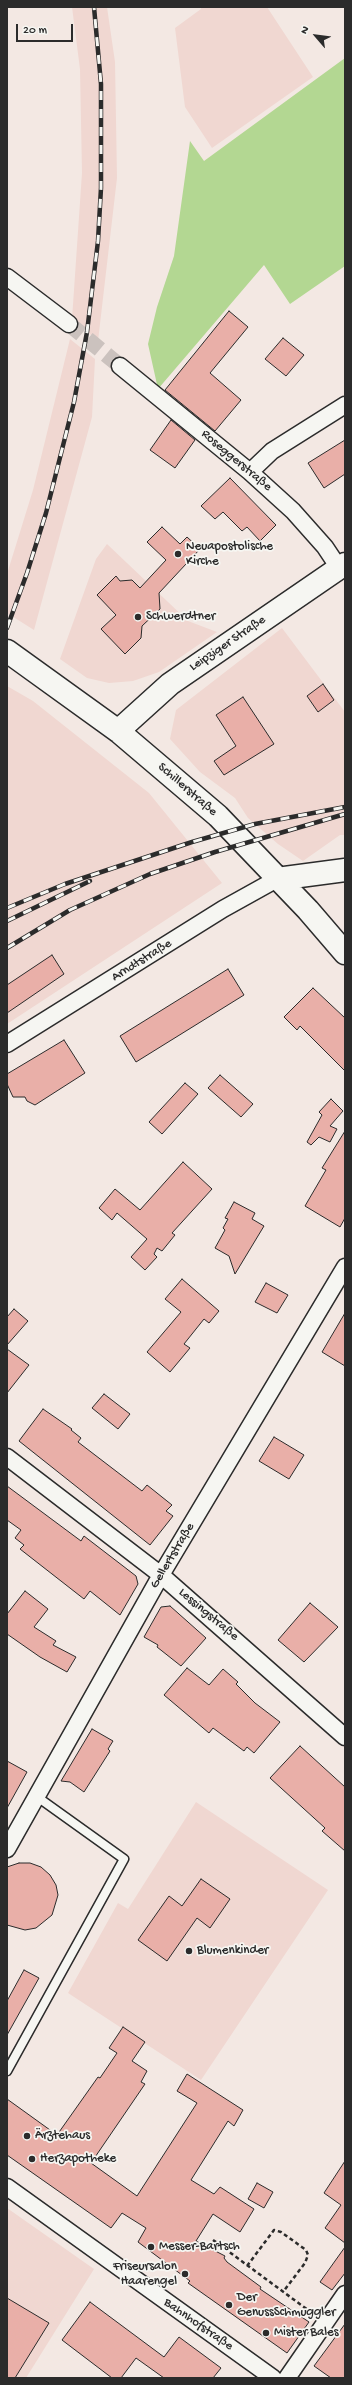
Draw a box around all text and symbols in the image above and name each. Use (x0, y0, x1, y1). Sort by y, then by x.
scale bar (18, 16, 75, 42)
north arrow (296, 16, 336, 56)
text: 20 m (23, 24, 47, 38)
text: N (298, 24, 312, 36)
street label: Roseggerstraße (197, 427, 275, 495)
place label: Neuapostolische Kirche (186, 539, 273, 570)
marker: Neuapostolische Kirche (173, 549, 183, 559)
place label: Schwerdtner (146, 609, 215, 625)
marker: Schwerdtner (133, 612, 143, 622)
street label: Leipziger Straße (187, 613, 269, 675)
street label: Schillerstraße (154, 760, 220, 820)
street label: Arndtstraße (109, 936, 175, 986)
street label: Gellertstraße (147, 1520, 199, 1592)
street label: Lessingstraße (175, 1585, 241, 1645)
place label: Blumenkinder (197, 1943, 268, 1959)
marker: Blumenkinder (184, 1946, 194, 1956)
place label: Ärztehaus (35, 2128, 90, 2144)
marker: Ärztehaus (22, 2131, 32, 2141)
place label: Herzapotheke (40, 2151, 116, 2167)
marker: Herzapotheke (27, 2154, 37, 2164)
place label: Messer-Bartsch (159, 2239, 240, 2255)
marker: Messer-Bartsch (146, 2242, 156, 2252)
place label: Friseursalon Haarengel (113, 2259, 177, 2290)
marker: Friseursalon Haarengel (180, 2269, 190, 2279)
place label: Der GenussSchmuggler (237, 2290, 335, 2321)
street label: Bahnhofstraße (160, 2295, 236, 2355)
marker: Der GenussSchmuggler (224, 2300, 234, 2310)
place label: Mister Bales (274, 2325, 339, 2341)
marker: Mister Bales (261, 2328, 271, 2338)

